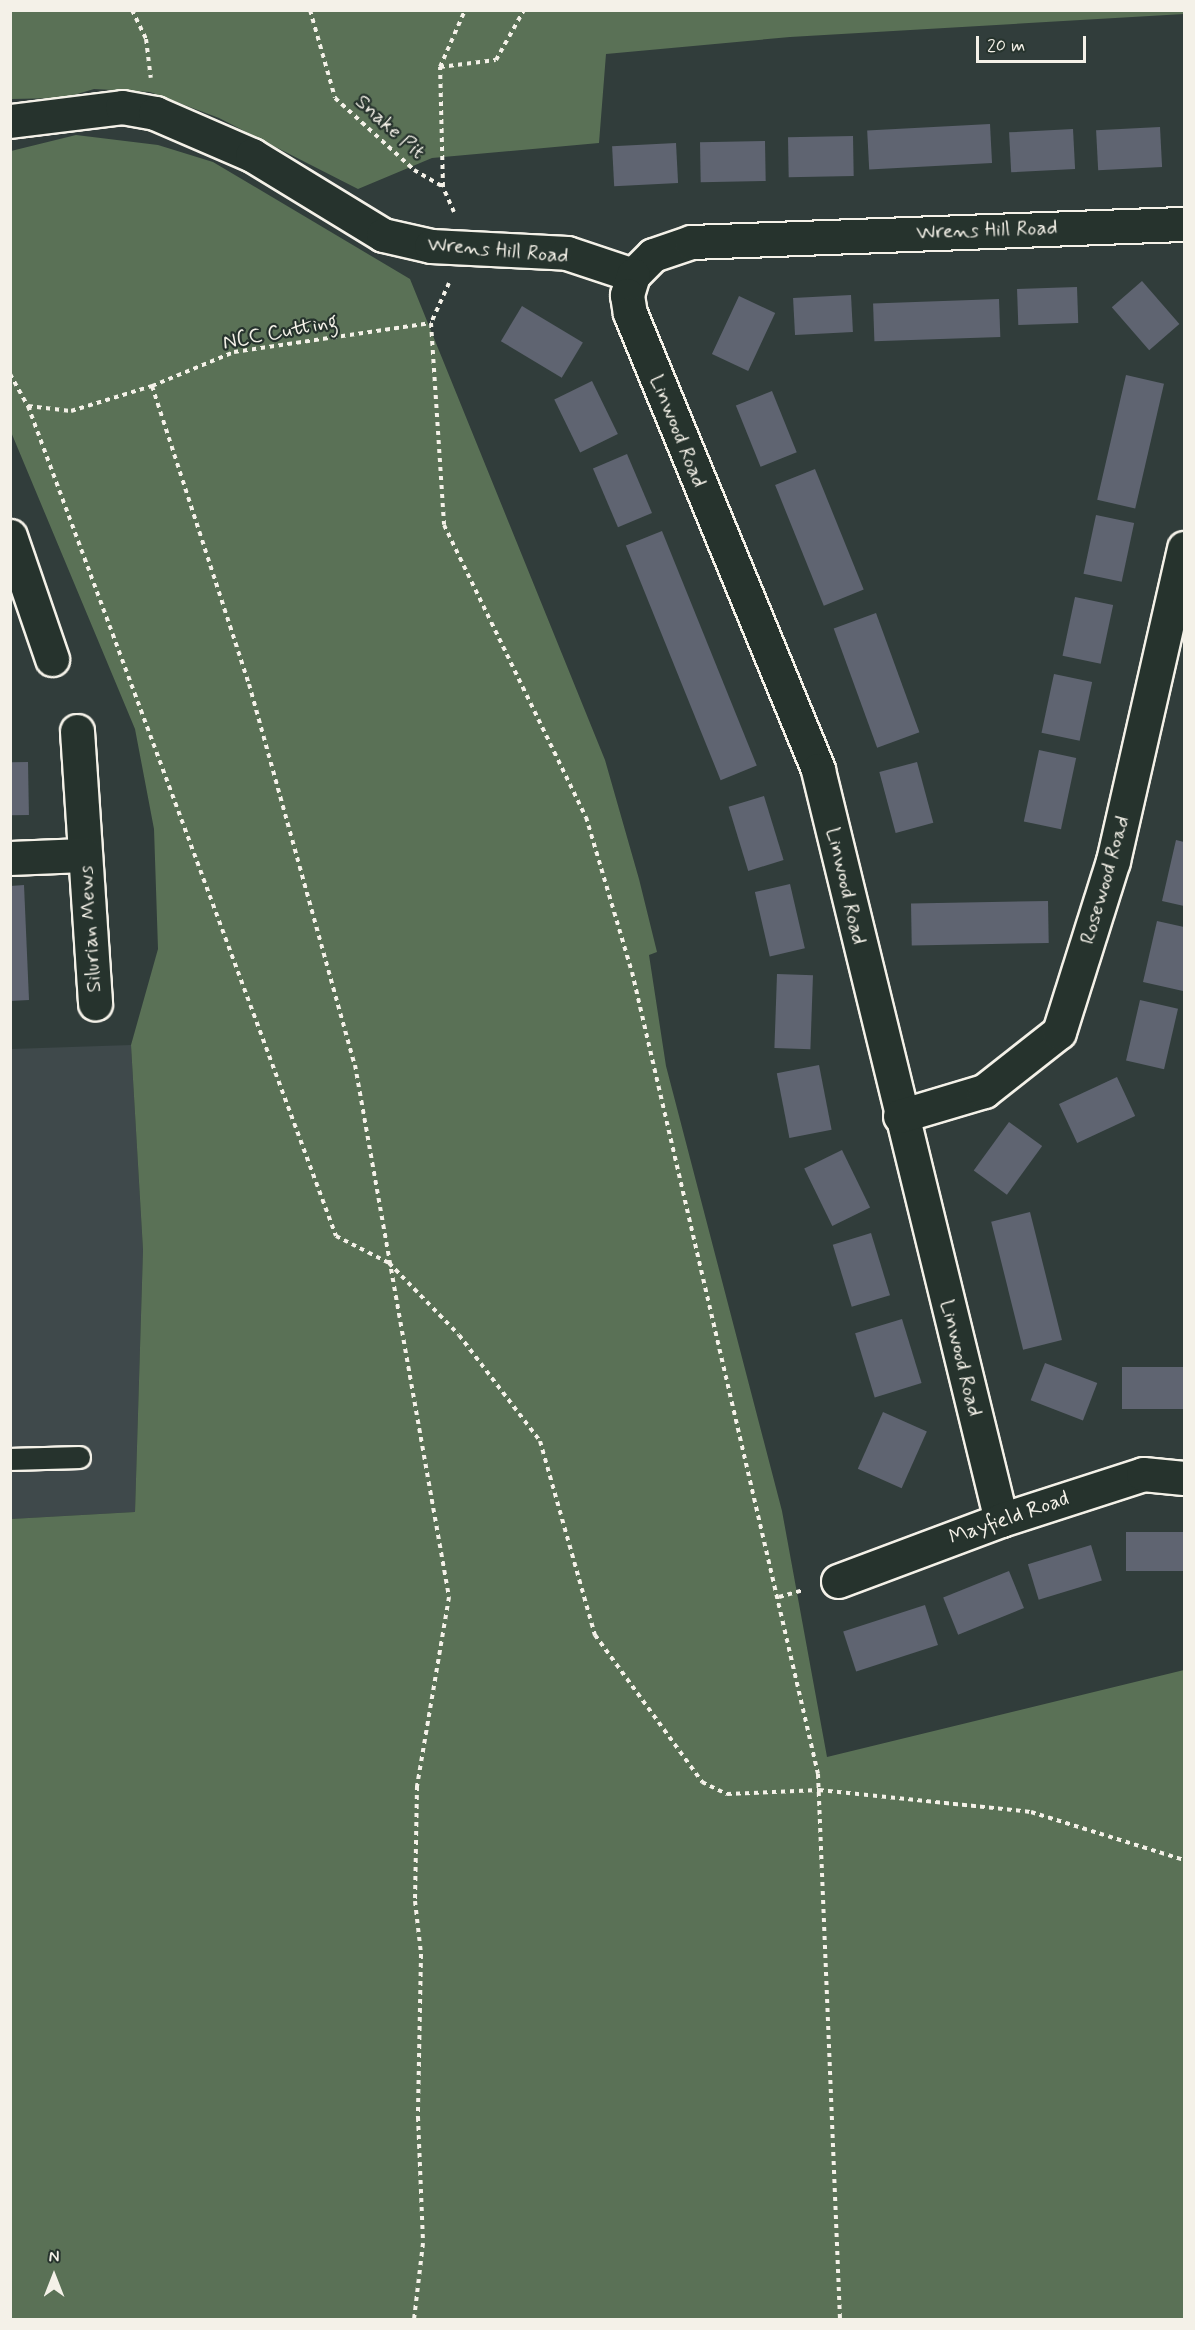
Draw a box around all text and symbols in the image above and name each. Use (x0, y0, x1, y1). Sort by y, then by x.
scale bar (979, 24, 1088, 62)
text: 20 m (987, 34, 1025, 58)
street label: Snake Pit (350, 89, 430, 165)
street label: Wrens Hill Road (915, 215, 1059, 245)
street label: Wrens Hill Road (425, 231, 571, 269)
street label: NCC Cutting (220, 309, 340, 355)
street label: Linwood Road (644, 371, 712, 491)
street label: Rosewood Road (1075, 814, 1135, 946)
street label: Linwood Road (820, 825, 872, 947)
street label: Silurian Mews (73, 867, 107, 991)
street label: Linwood Road (934, 1297, 988, 1419)
street label: Mayfield Road (946, 1486, 1072, 1550)
north arrow (24, 2246, 84, 2306)
text: N (49, 2247, 59, 2268)

